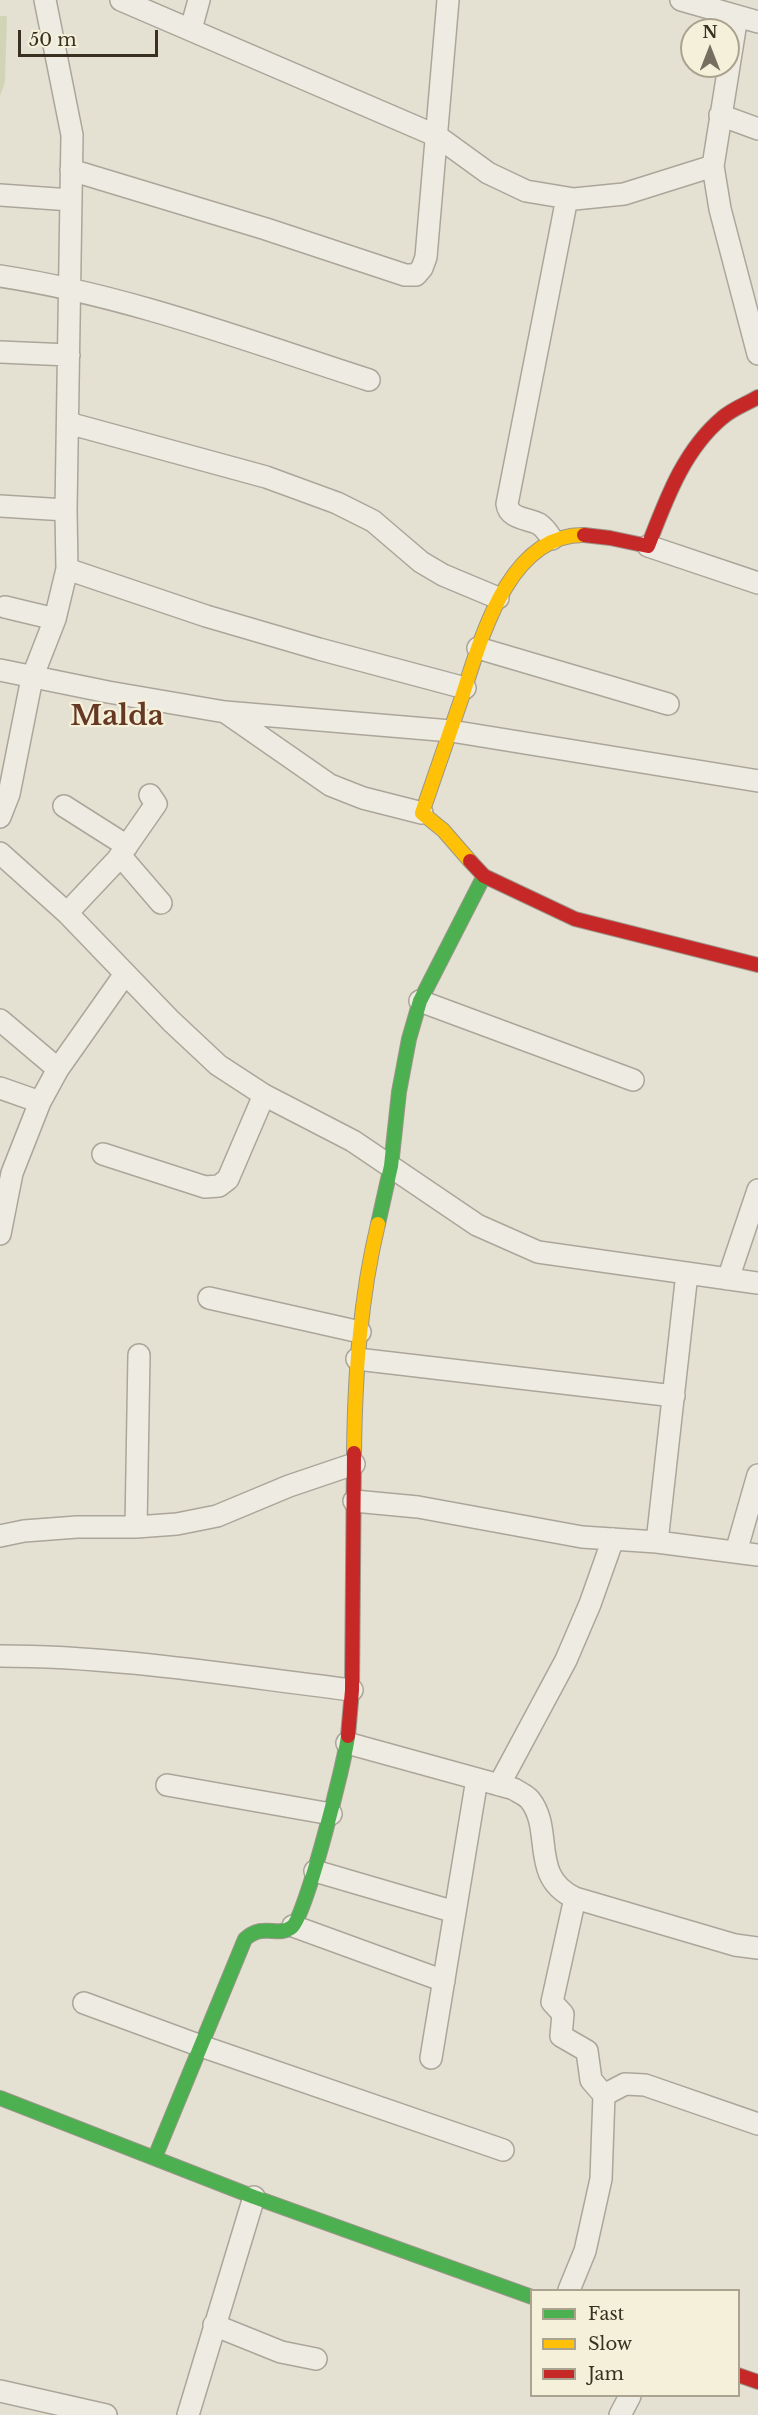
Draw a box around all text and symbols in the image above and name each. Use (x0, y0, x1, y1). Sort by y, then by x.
scale bar (21, 18, 160, 56)
north arrow (680, 18, 740, 78)
text: N (702, 22, 718, 42)
text: 50 m (29, 29, 77, 51)
district label: Malda (70, 700, 164, 734)
legend (530, 2289, 740, 2397)
text: Fast (588, 2303, 624, 2325)
text: Slow (588, 2333, 632, 2355)
text: Jam (588, 2363, 624, 2385)

